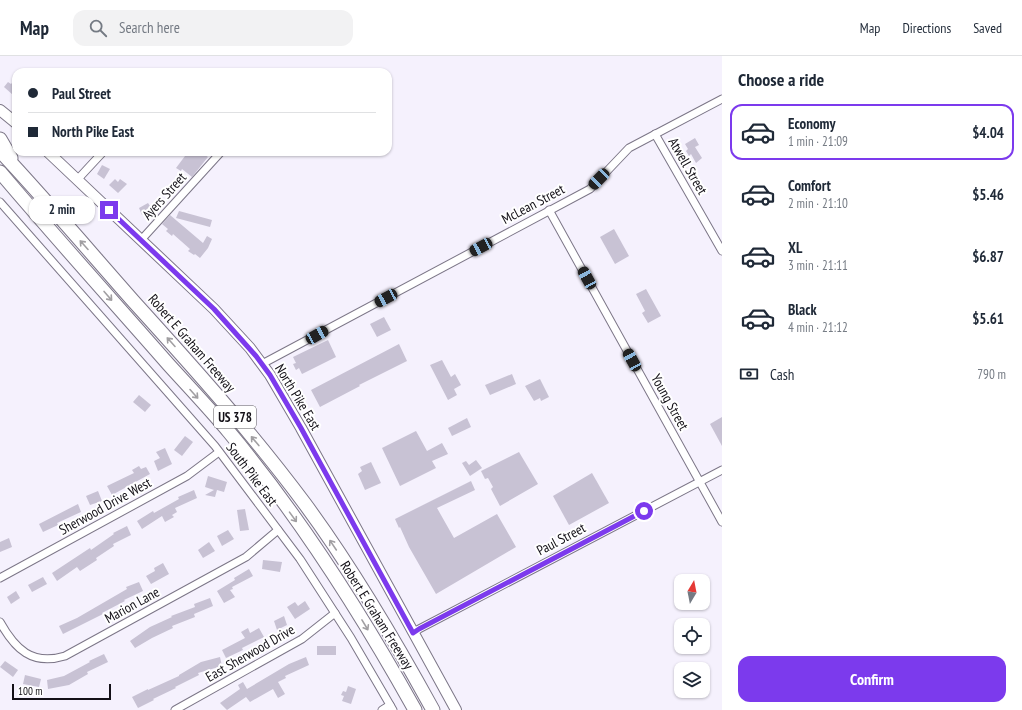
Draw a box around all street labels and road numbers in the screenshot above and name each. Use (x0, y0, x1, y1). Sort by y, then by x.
street label: Atwell Street (665, 134, 712, 198)
street label: Ayers Street (138, 168, 190, 223)
street label: McLean Street (498, 180, 568, 228)
street label: Robert E Graham Freeway (144, 290, 240, 396)
street label: North Pike East (271, 361, 325, 434)
street label: Young Street (647, 371, 693, 433)
road number: US 378 (214, 406, 256, 428)
street label: South Pike East (222, 439, 282, 509)
street label: Sherwood Drive West (56, 473, 154, 539)
street label: Paul Street (533, 519, 589, 559)
street label: Robert E Graham Freeway (336, 558, 418, 673)
street label: Marion Lane (102, 583, 163, 627)
street label: East Sherwood Drive (202, 620, 298, 686)

